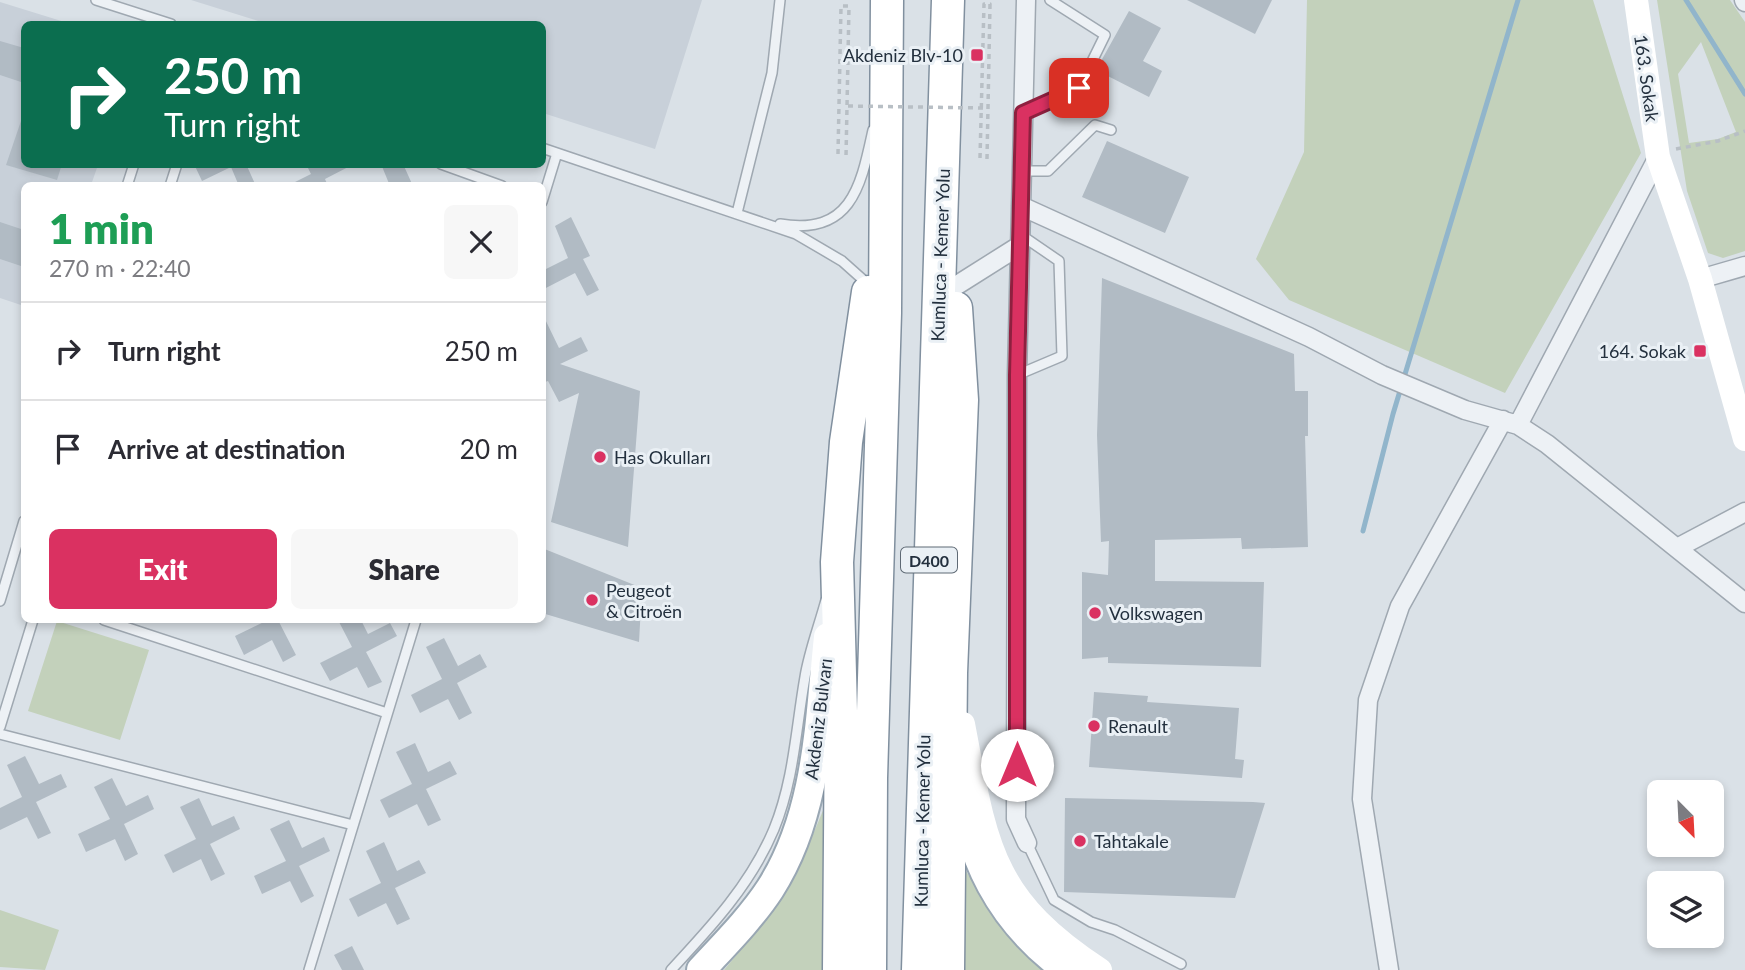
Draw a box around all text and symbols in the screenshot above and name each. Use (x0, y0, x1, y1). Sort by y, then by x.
street label: 163. Sokak (1630, 33, 1664, 124)
place label: Akdeniz Blv-10 (843, 44, 963, 66)
text: 250 m (164, 46, 302, 104)
marker: Akdeniz Blv-10 (969, 47, 985, 63)
icon: right (49, 49, 140, 140)
pin (1049, 58, 1109, 118)
icon: arrive (1060, 69, 1098, 107)
text: Turn right (164, 105, 300, 144)
street label: Kumluca - Kemer Yolu (926, 168, 954, 342)
text: 1 min (49, 203, 154, 253)
button: close (444, 205, 518, 279)
text: 270 m · 22:40 (49, 254, 191, 282)
icon: right (49, 332, 87, 370)
text: Turn right (108, 335, 221, 367)
text: 250 m (445, 335, 518, 367)
place label: 164. Sokak (1599, 340, 1687, 362)
marker: 164. Sokak (1692, 343, 1708, 359)
icon: arrive (49, 430, 87, 468)
text: Arrive at destination (108, 433, 345, 465)
text: 20 m (460, 433, 518, 465)
place label: Has Okulları (614, 446, 711, 468)
marker: Has Okulları (592, 449, 608, 465)
button: Exit (49, 529, 277, 609)
button: Share (291, 529, 518, 609)
road number: D400 (901, 548, 957, 572)
place label: Peugeot & Citroën (606, 579, 682, 622)
marker: Peugeot & Citroën (584, 592, 600, 608)
place label: Volkswagen (1109, 602, 1203, 624)
marker: Volkswagen (1087, 605, 1103, 621)
street label: Akdeniz Bulvarı (800, 657, 836, 781)
place label: Renault (1108, 715, 1168, 737)
marker: Renault (1086, 718, 1102, 734)
position arrow (980, 728, 1054, 802)
street label: Kumluca - Kemer Yolu (909, 734, 935, 908)
north arrow (1647, 780, 1724, 858)
map controls (1647, 780, 1724, 948)
place label: Tahtakale (1094, 830, 1169, 852)
marker: Tahtakale (1072, 833, 1088, 849)
button: layers (1647, 871, 1724, 948)

